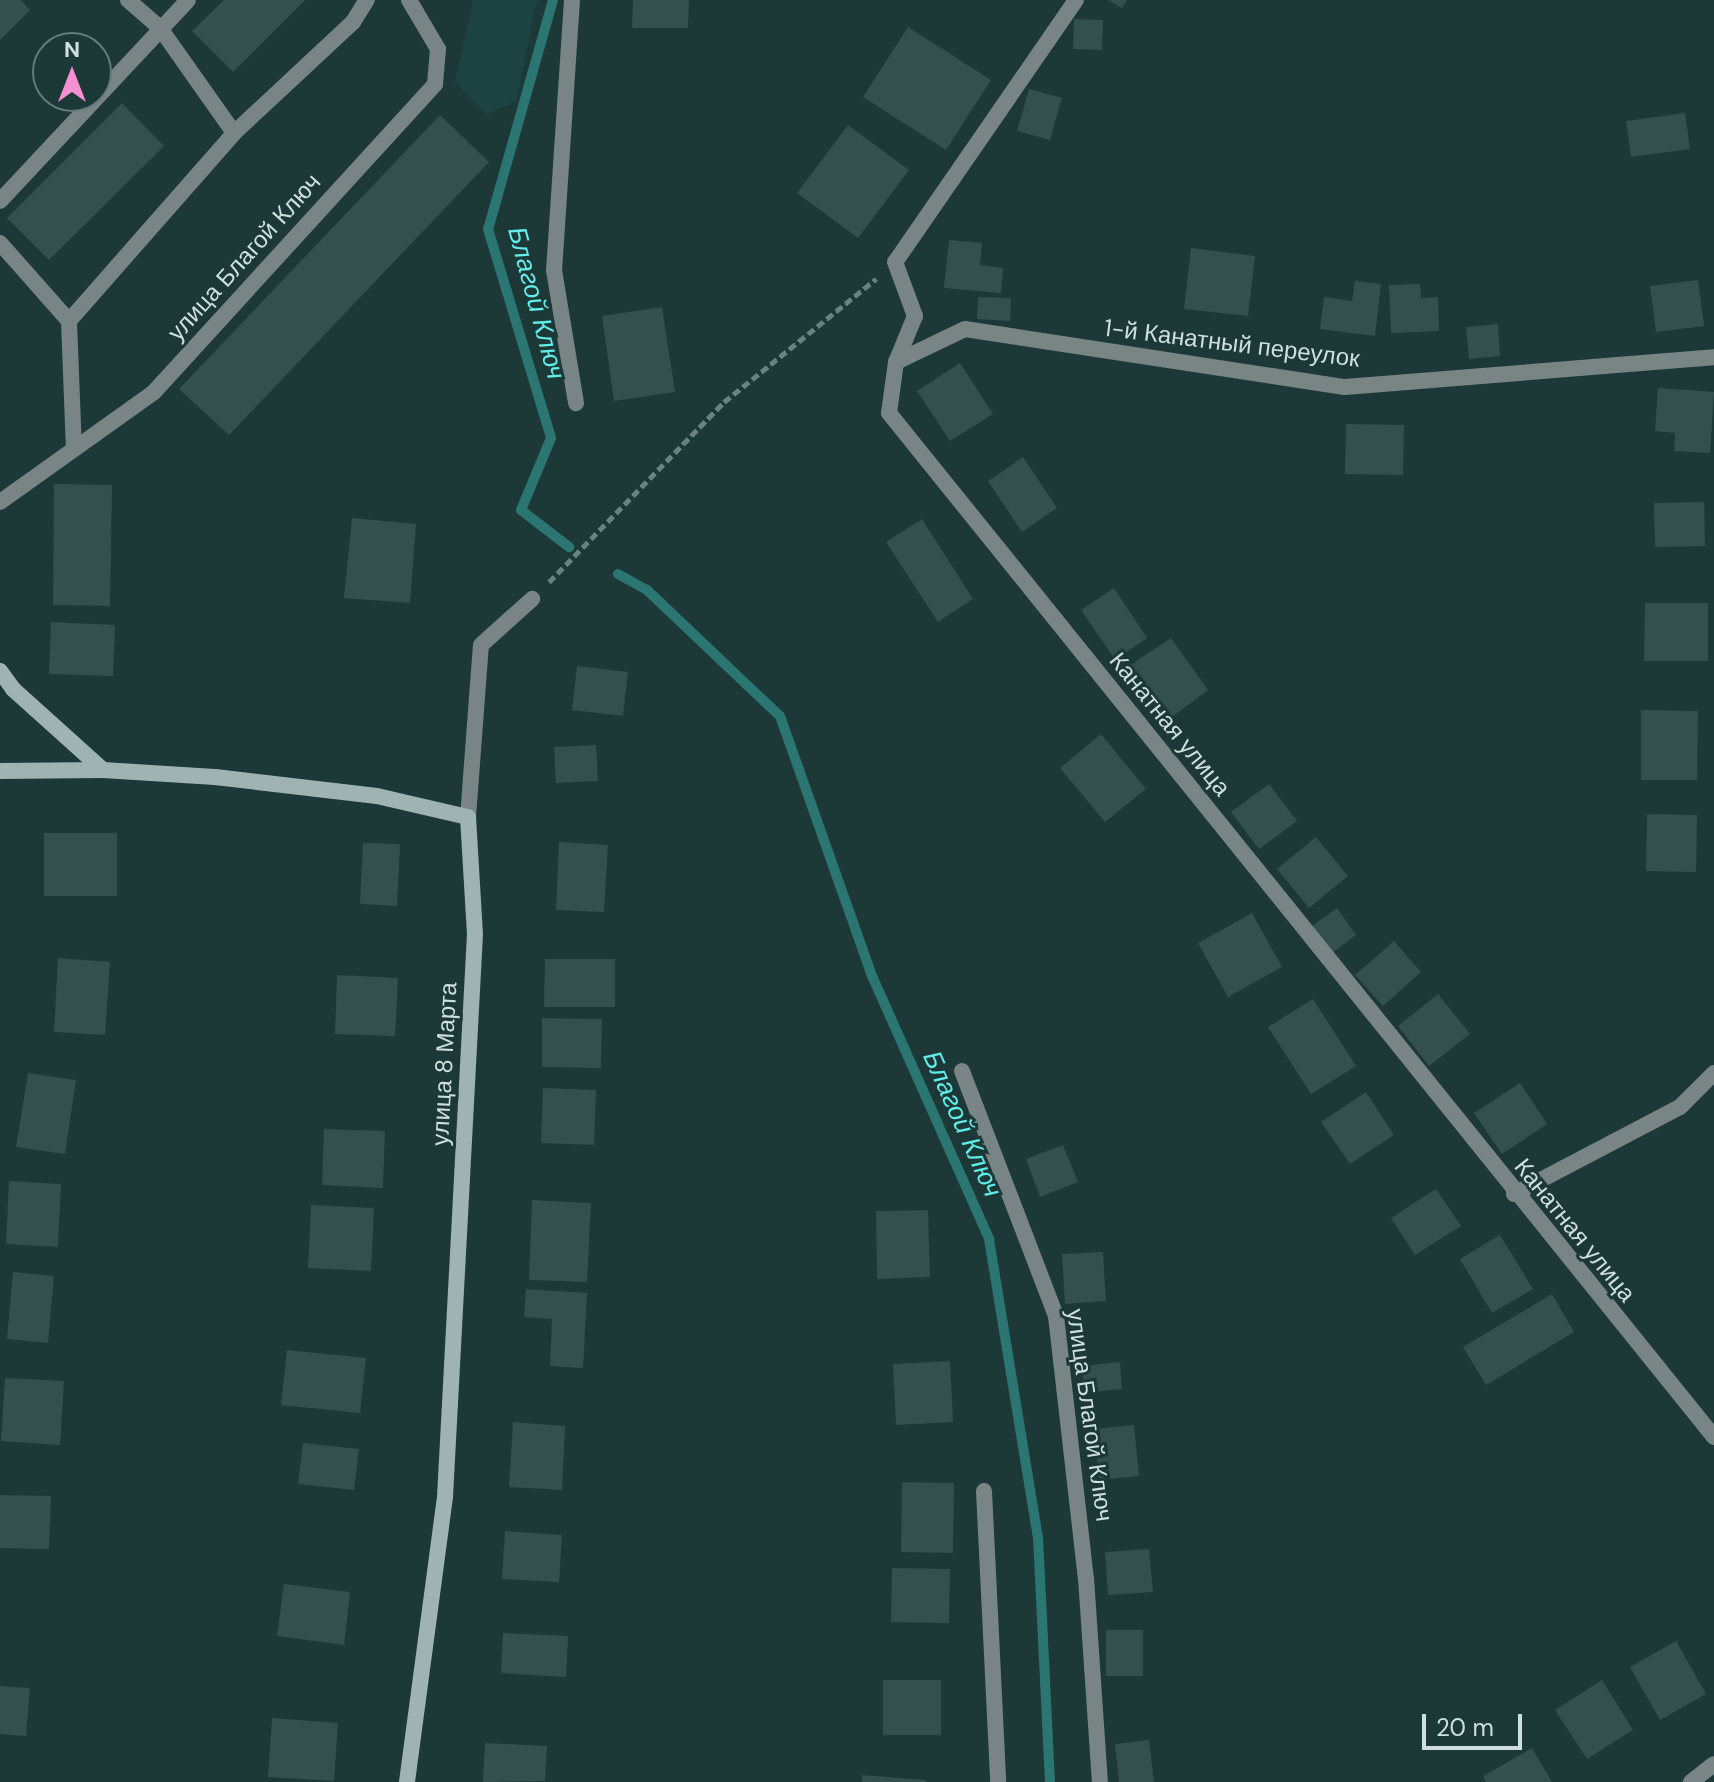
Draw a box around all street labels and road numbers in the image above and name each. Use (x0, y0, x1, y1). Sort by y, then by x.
street label: улица Благой Ключ (162, 168, 326, 346)
street label: 1-й Канатный переулок (1103, 313, 1361, 373)
street label: Канатная улица (1103, 646, 1237, 802)
street label: улица 8 Марта (425, 981, 463, 1147)
street label: Канатная улица (1508, 1152, 1642, 1308)
street label: улица Благой Ключ (1061, 1307, 1119, 1523)

